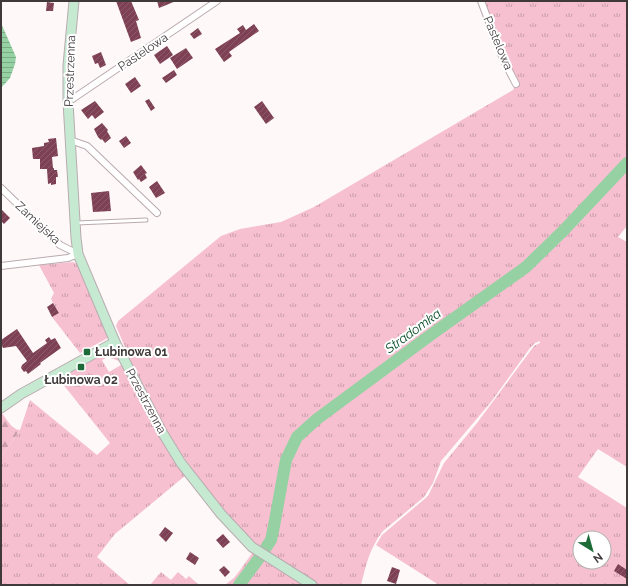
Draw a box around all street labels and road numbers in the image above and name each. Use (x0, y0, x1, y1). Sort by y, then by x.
street label: Pastelowa (480, 14, 516, 72)
street label: Pastelowa (115, 30, 171, 74)
street label: Przestrzenna (62, 35, 78, 107)
street label: Zamiejska (13, 199, 63, 247)
street label: Przestrzenna (123, 366, 169, 436)

